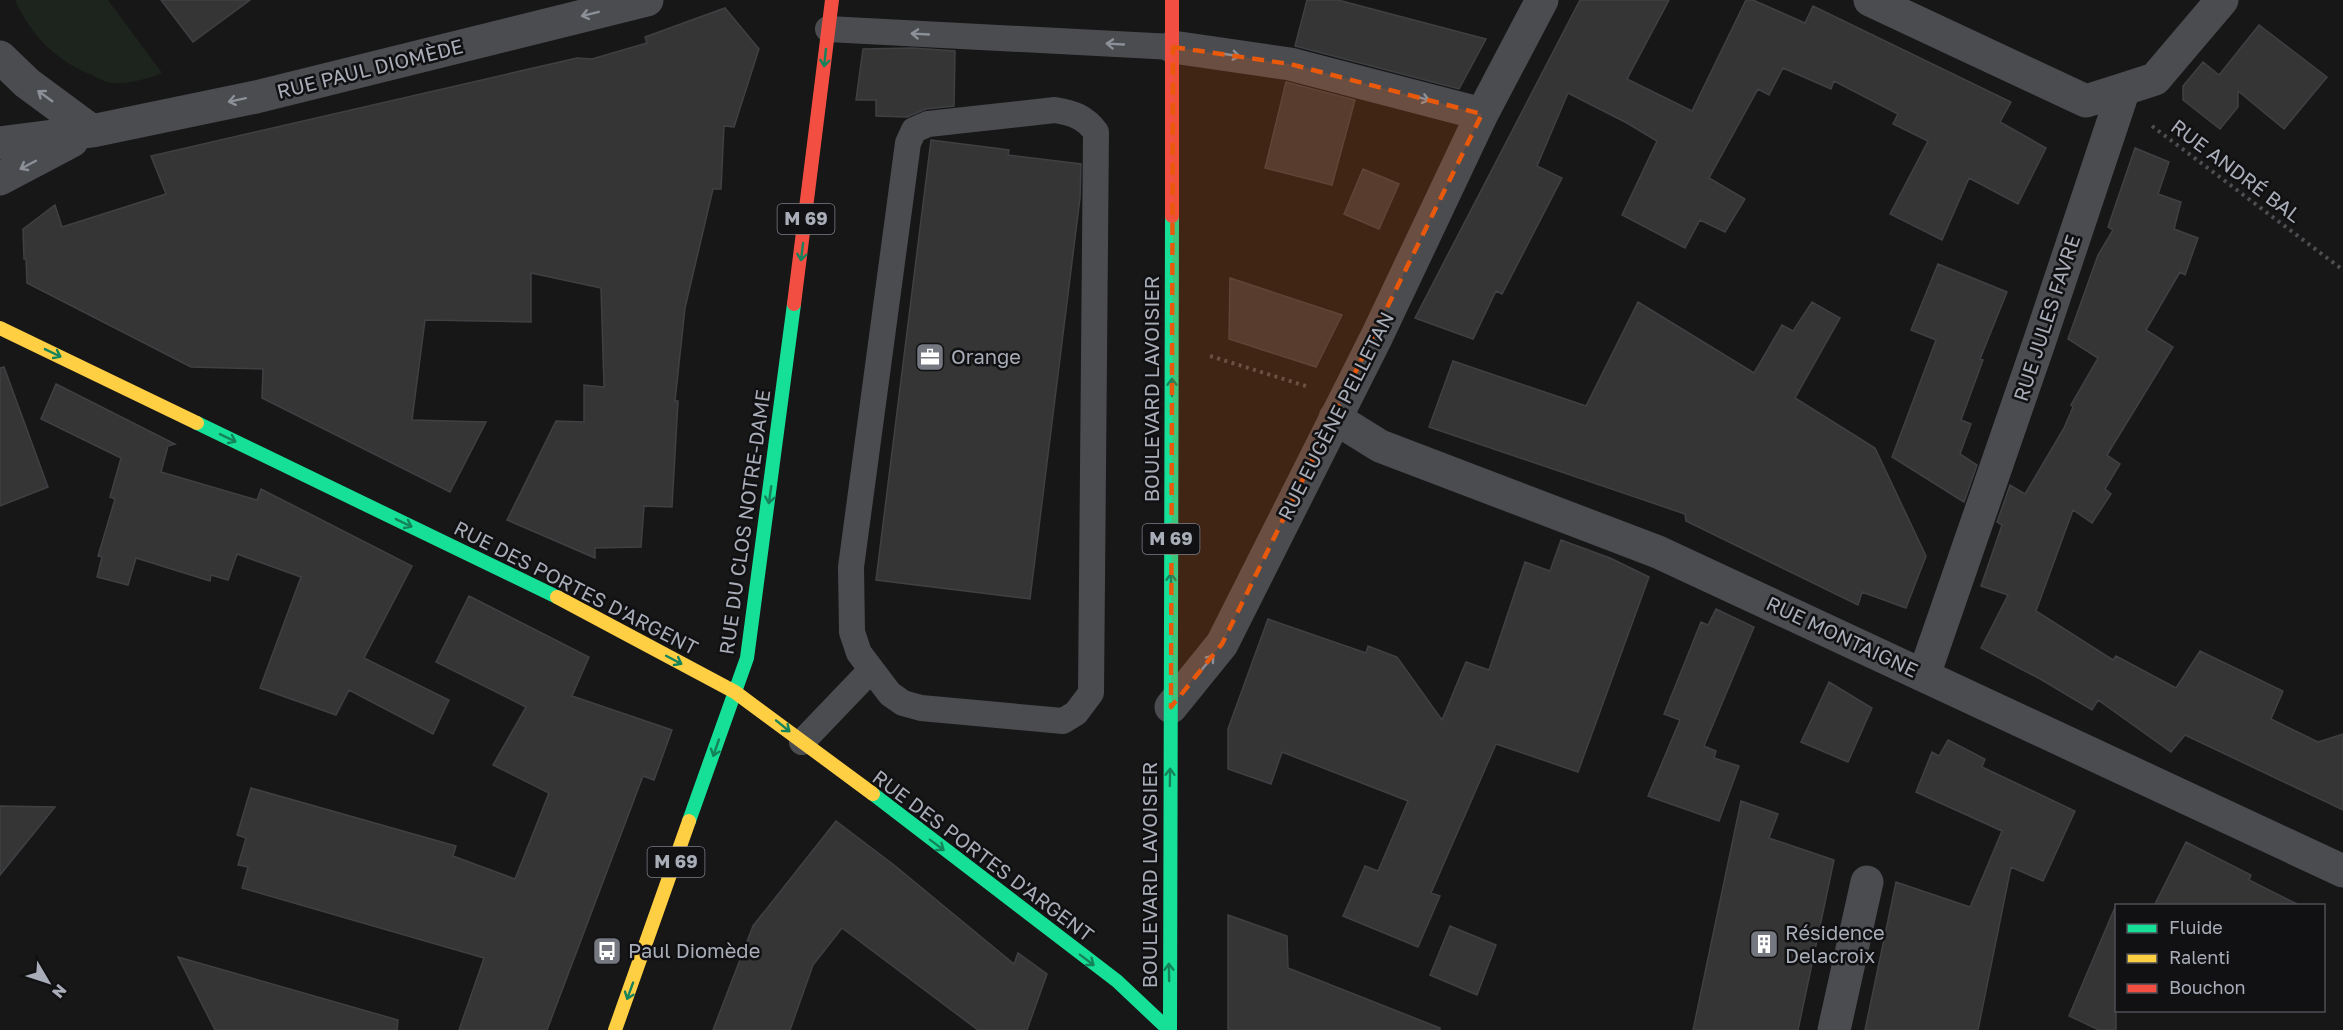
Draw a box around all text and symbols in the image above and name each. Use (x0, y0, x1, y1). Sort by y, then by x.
one-way arrow (581, 9, 600, 21)
one-way arrow (910, 28, 930, 39)
street label: RUE PAUL DIOMÈDE (274, 33, 465, 103)
one-way arrow (1105, 39, 1125, 50)
one-way arrow (819, 48, 830, 68)
one-way arrow (1221, 50, 1240, 61)
one-way arrow (38, 90, 54, 102)
one-way arrow (1411, 93, 1430, 104)
one-way arrow (228, 95, 247, 107)
street label: RUE ANDRÉ BAL (2167, 114, 2306, 227)
one-way arrow (19, 160, 37, 171)
road number: M 69 (778, 204, 834, 234)
street label: RUE JULES FAVRE (2008, 231, 2084, 404)
one-way arrow (796, 241, 807, 261)
street label: BOULEVARD LAVOISIER (1139, 276, 1163, 502)
street label: RUE EUGÈNE PELLETAN (1272, 307, 1398, 524)
office icon: Orange (914, 341, 946, 373)
place label: Orange (951, 344, 1021, 368)
one-way arrow (44, 347, 62, 359)
one-way arrow (1166, 377, 1178, 397)
street label: RUE DU CLOS NOTRE-DAME (714, 388, 775, 656)
one-way arrow (219, 432, 237, 444)
one-way arrow (765, 485, 776, 505)
street label: RUE DES PORTES D'ARGENT (450, 515, 702, 659)
one-way arrow (394, 517, 412, 529)
road number: M 69 (1142, 524, 1200, 554)
one-way arrow (1165, 572, 1177, 592)
street label: RUE MONTAIGNE (1763, 590, 1922, 682)
one-way arrow (1201, 654, 1214, 670)
one-way arrow (665, 655, 683, 666)
one-way arrow (775, 719, 790, 733)
one-way arrow (710, 738, 721, 757)
street label: BOULEVARD LAVOISIER (1137, 762, 1161, 988)
street label: RUE DES PORTES D'ARGENT (868, 764, 1099, 946)
one-way arrow (1164, 767, 1176, 787)
one-way arrow (929, 839, 945, 852)
road number: M 69 (648, 847, 704, 877)
legend (2115, 904, 2325, 1012)
text: Fluide (2169, 916, 2223, 938)
place label: Résidence Delacroix (1785, 920, 1885, 967)
building icon: Résidence Delacroix (1748, 928, 1780, 960)
bus stop icon: Paul Diomède (591, 935, 623, 967)
place label: Paul Diomède (628, 938, 760, 962)
text: Ralenti (2169, 946, 2230, 968)
north arrow (18, 952, 78, 1012)
one-way arrow (1078, 953, 1094, 966)
one-way arrow (1163, 962, 1175, 982)
text: Bouchon (2169, 976, 2246, 998)
text: N (48, 980, 71, 1002)
one-way arrow (623, 981, 634, 1000)

